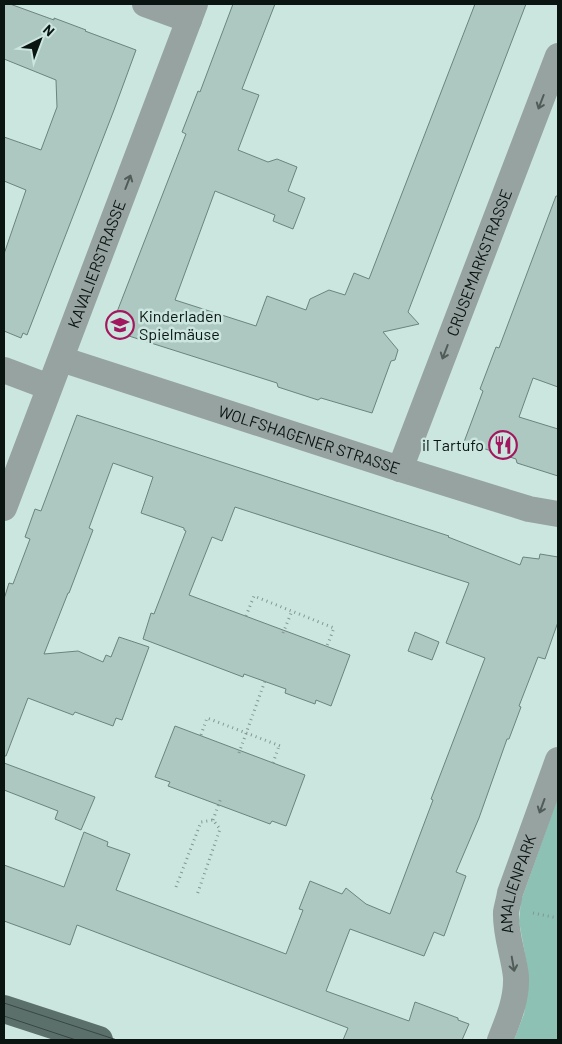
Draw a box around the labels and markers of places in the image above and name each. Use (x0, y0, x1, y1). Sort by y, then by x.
place label: Kinderladen Spielmäuse (139, 306, 222, 343)
school or university icon: Kinderladen Spielmäuse (105, 310, 135, 340)
restaurant icon: il Tartufo (488, 430, 518, 460)
place label: il Tartufo (422, 435, 484, 454)

